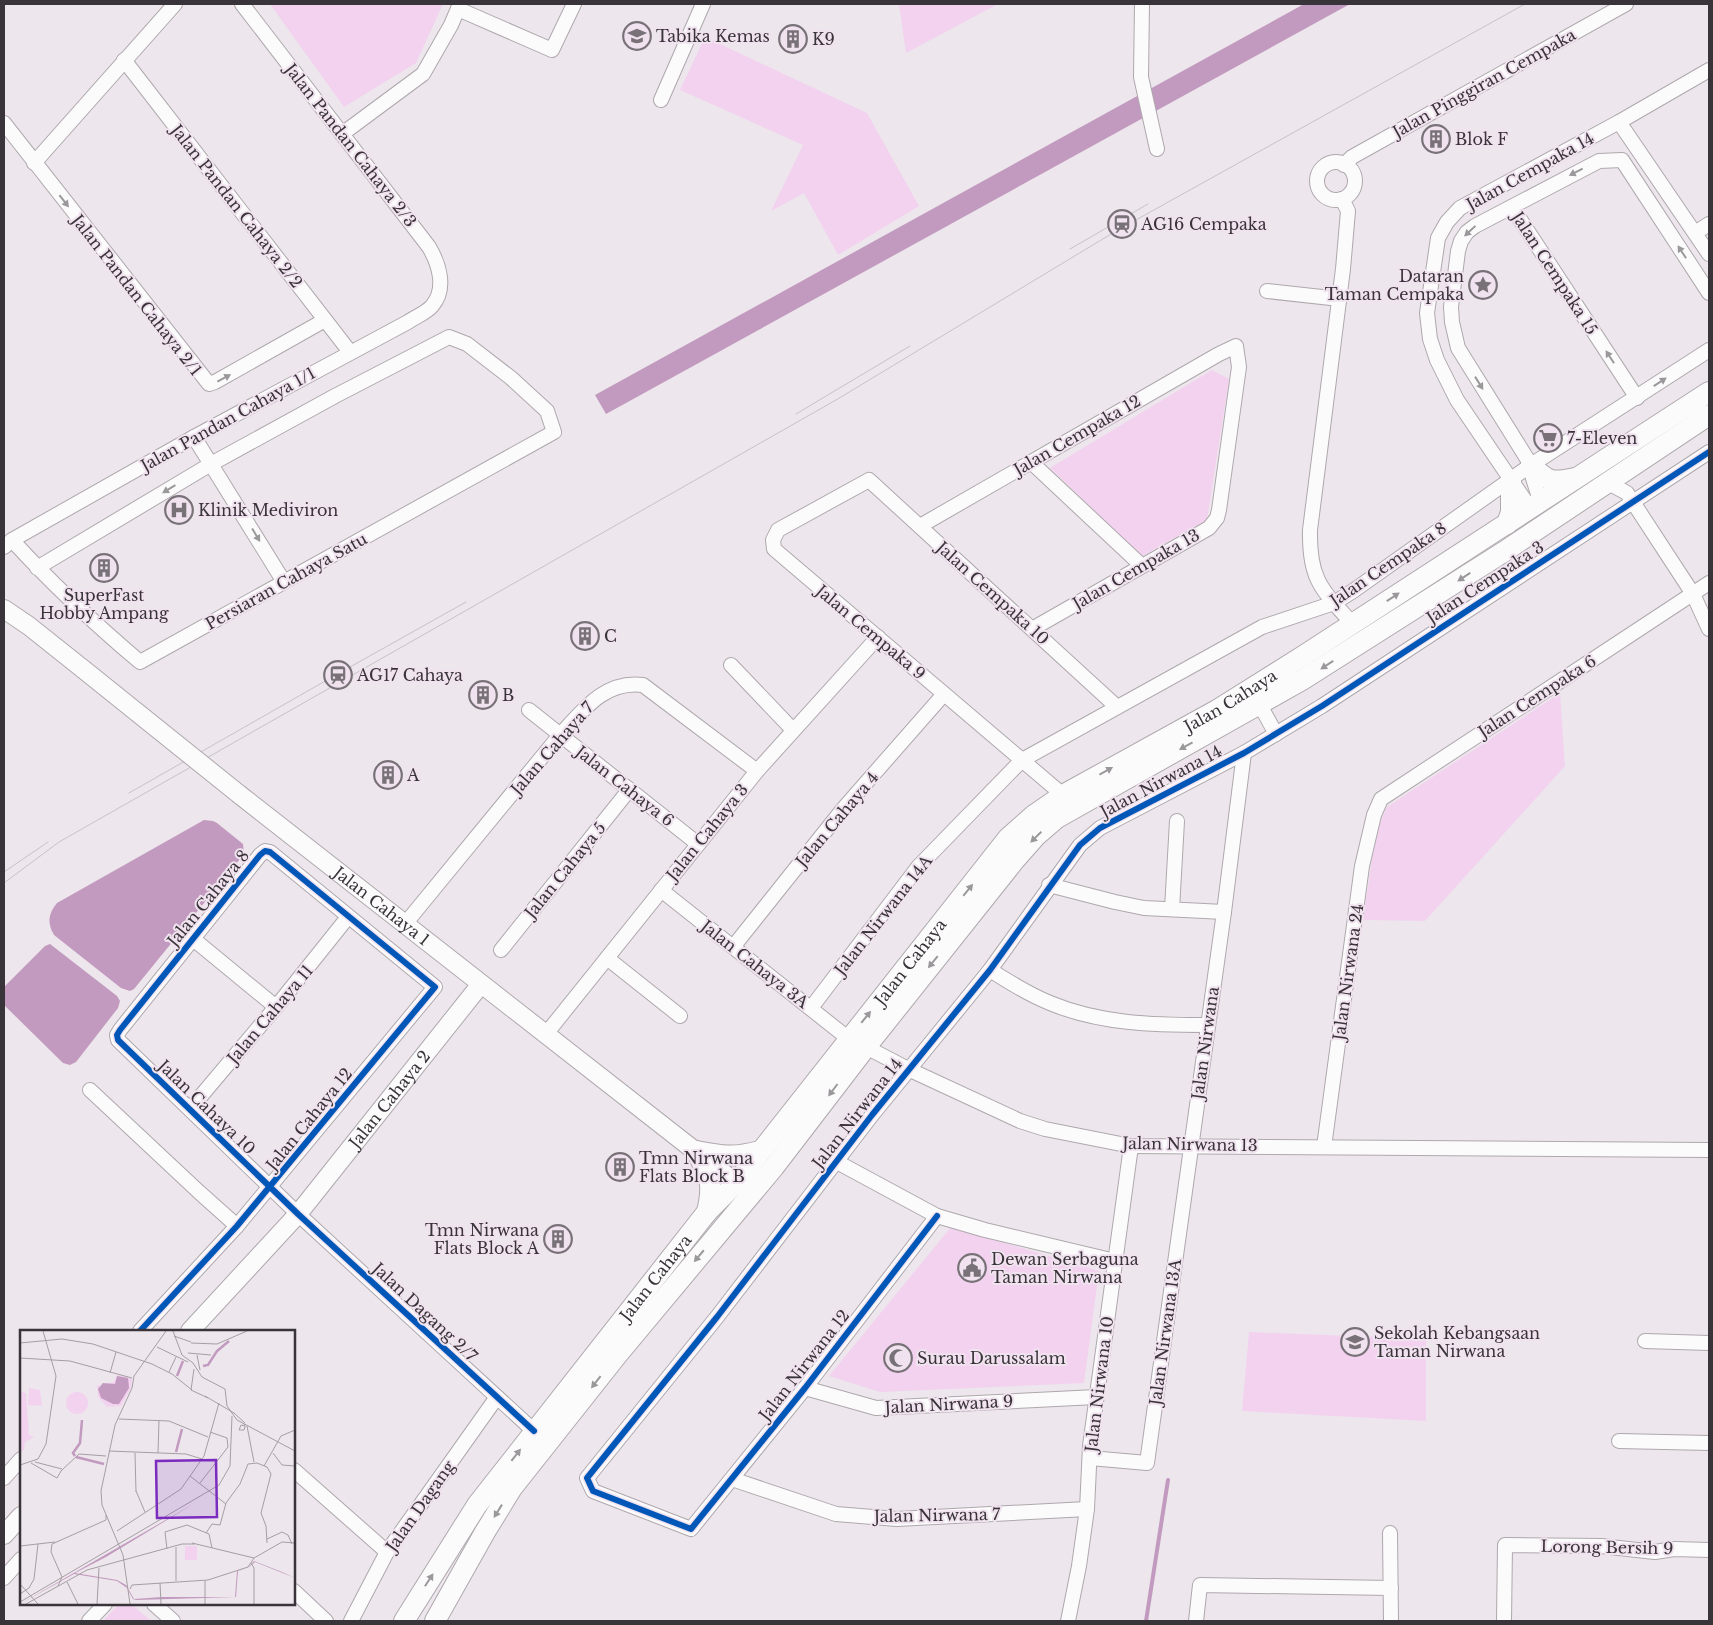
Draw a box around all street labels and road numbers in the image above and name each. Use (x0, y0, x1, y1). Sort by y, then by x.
street label: Jalan Pinggiran Cempaka (1387, 24, 1579, 143)
street label: Jalan Pandan Cahaya 2/3 (280, 58, 421, 231)
street label: Jalan Pandan Cahaya 2/2 (166, 119, 307, 292)
street label: Jalan Cempaka 14 (1461, 128, 1597, 215)
street label: Jalan Cempaka 15 (1507, 206, 1602, 338)
street label: Jalan Pandan Cahaya 2/1 (67, 209, 206, 380)
street label: Jalan Pandan Cahaya 1/1 (135, 363, 319, 476)
street label: Jalan Cempaka 12 (1008, 390, 1144, 481)
street label: Jalan Cempaka 8 (1324, 518, 1450, 611)
street label: Jalan Cempaka 13 (1067, 524, 1203, 615)
street label: Persiaran Cahaya Satu (202, 528, 370, 634)
street label: Jalan Cempaka 10 (931, 536, 1054, 649)
street label: Jalan Cempaka 3 (1421, 537, 1548, 629)
street label: Jalan Cempaka 9 (811, 579, 930, 684)
street label: Jalan Cempaka 6 (1473, 650, 1600, 743)
street label: Jalan Cahaya (1179, 665, 1280, 737)
street label: Jalan Cahaya 7 (505, 697, 599, 800)
street label: Jalan Cahaya 6 (570, 740, 678, 831)
street label: Jalan Nirwana 14 (1095, 741, 1225, 822)
street label: Jalan Cahaya 4 (790, 767, 883, 872)
street label: Jalan Cahaya 3 (661, 780, 752, 886)
street label: Jalan Cahaya 5 (519, 818, 610, 924)
street label: Jalan Cahaya 8 (162, 846, 253, 952)
street label: Jalan Nirwana 14A (829, 850, 937, 981)
street label: Jalan Cahaya 1 (328, 861, 434, 950)
street label: Jalan Nirwana 24 (1328, 903, 1367, 1043)
street label: Jalan Cahaya 3A (696, 915, 813, 1013)
street label: Jalan Cahaya (869, 915, 951, 1011)
street label: Jalan Cahaya 11 (221, 960, 317, 1069)
street label: Jalan Nirwana (1187, 985, 1223, 1103)
street label: Jalan Cahaya 2 (343, 1046, 434, 1153)
street label: Jalan Cahaya 10 (153, 1054, 260, 1158)
street label: Jalan Nirwana 14 (806, 1054, 906, 1174)
street label: Jalan Cahaya 12 (260, 1064, 356, 1176)
street label: Jalan Nirwana 13 (1120, 1133, 1258, 1155)
street label: Jalan Cahaya (614, 1230, 696, 1327)
street label: Jalan Dagang 2/7 (367, 1257, 482, 1366)
street label: Jalan Nirwana 13A (1145, 1257, 1185, 1408)
street label: Jalan Nirwana 12 (753, 1306, 854, 1426)
street label: Jalan Nirwana 10 (1080, 1315, 1117, 1455)
street label: Jalan Nirwana 9 (882, 1391, 1014, 1417)
street label: Jalan Dagang (380, 1456, 459, 1557)
street label: Jalan Nirwana 7 (872, 1504, 1001, 1526)
street label: Lorong Bersih 9 (1540, 1536, 1674, 1558)

